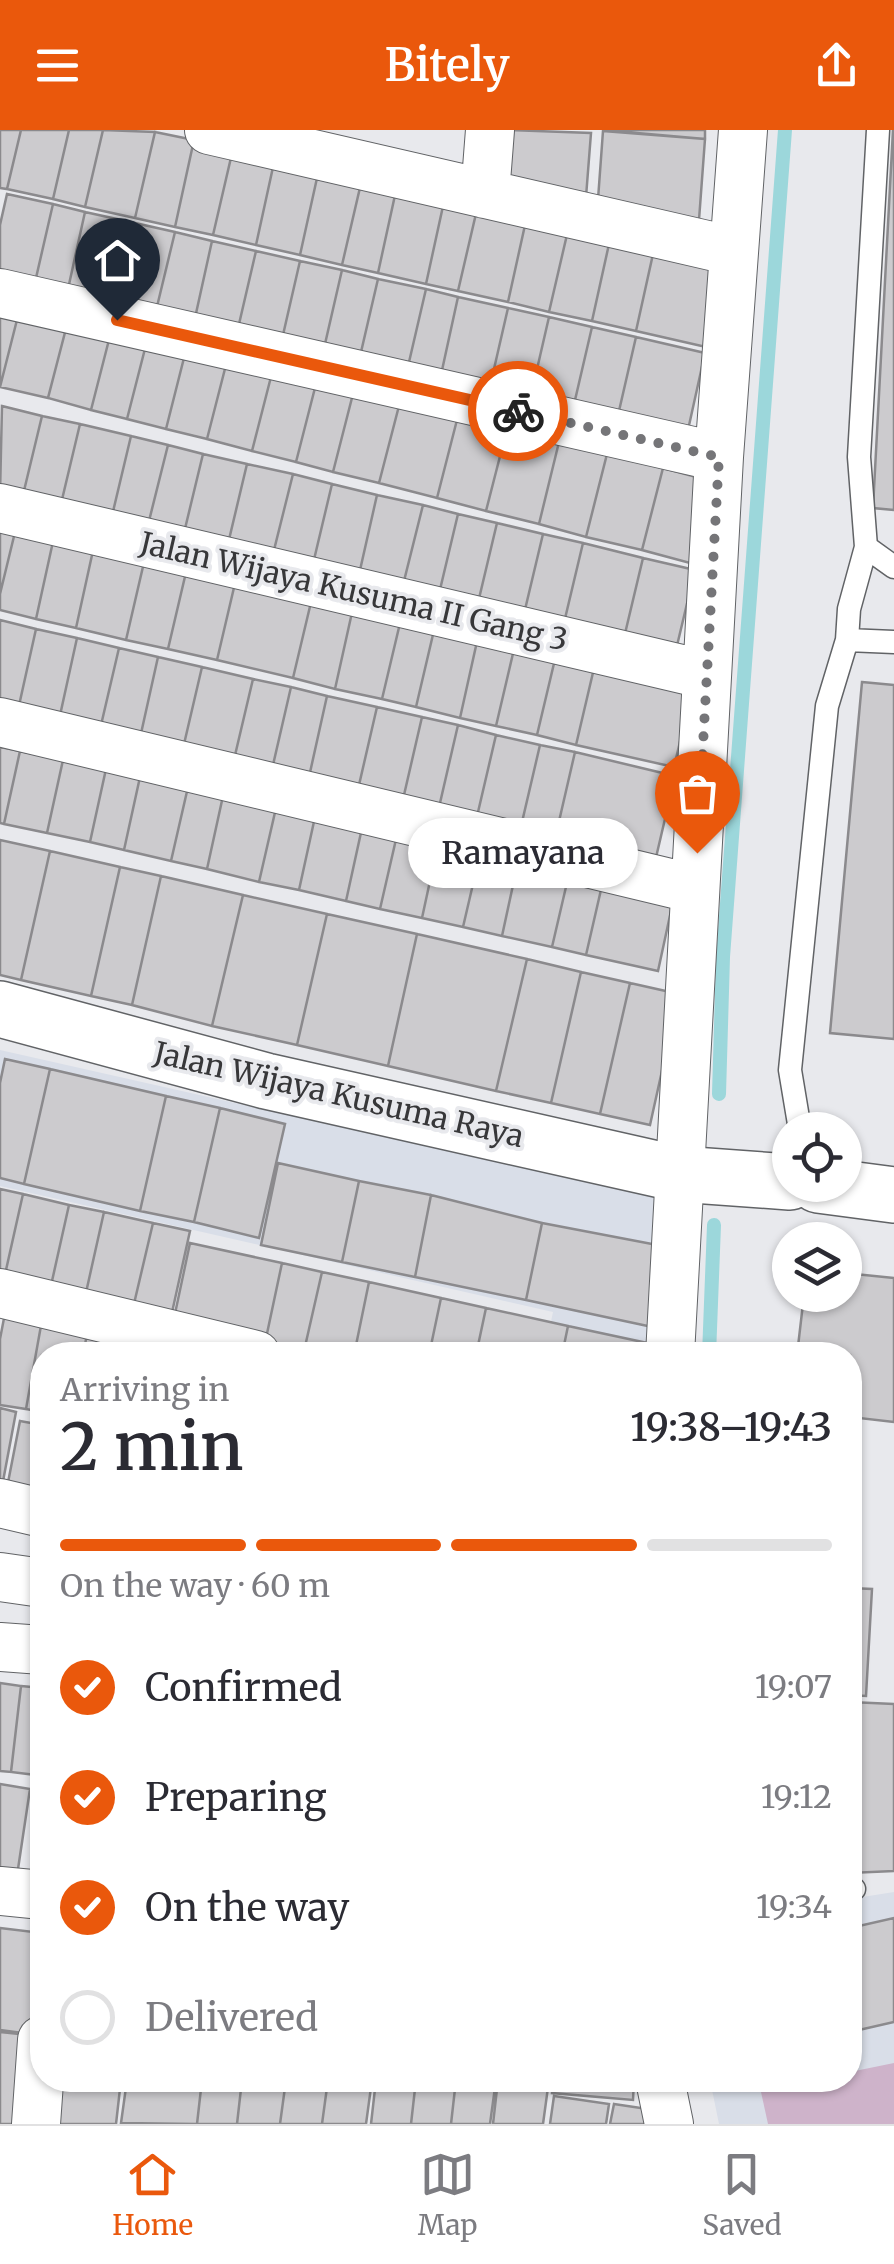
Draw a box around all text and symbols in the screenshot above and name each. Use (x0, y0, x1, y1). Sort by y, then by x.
text: Bitely (384, 37, 510, 93)
icon: menu (30, 38, 85, 93)
icon: share (809, 38, 864, 93)
pin (75, 218, 160, 321)
icon: home (90, 233, 145, 288)
courier (468, 361, 568, 461)
icon: bike (491, 384, 546, 439)
street label: Jalan Wijaya Kusuma II Gang 3 (136, 523, 571, 659)
pin (655, 751, 740, 854)
icon: bag (670, 766, 725, 821)
callout: Ramayana (407, 818, 637, 888)
text: Ramayana (441, 833, 605, 873)
street label: Jalan Wijaya Kusuma Raya (150, 1033, 528, 1155)
map controls (772, 1112, 862, 1312)
button: locate (772, 1112, 862, 1202)
button: layers (772, 1222, 862, 1312)
text: Arriving in (60, 1370, 229, 1410)
text: 19:38–19:43 (630, 1404, 832, 1451)
text: 2 min (60, 1406, 244, 1488)
text: On the way · 60 m (60, 1566, 330, 1606)
icon: check (60, 1660, 115, 1715)
text: Confirmed (145, 1664, 342, 1711)
text: 19:07 (755, 1667, 832, 1707)
icon: check (60, 1770, 115, 1825)
text: Preparing (145, 1774, 327, 1821)
text: 19:12 (761, 1777, 832, 1817)
icon: check (60, 1880, 115, 1935)
text: On the way (145, 1884, 349, 1931)
text: 19:34 (756, 1887, 832, 1927)
text: Delivered (145, 1994, 318, 2041)
tab: Home (112, 2147, 193, 2243)
tab: Map (418, 2147, 478, 2243)
tab: Saved (702, 2147, 782, 2243)

